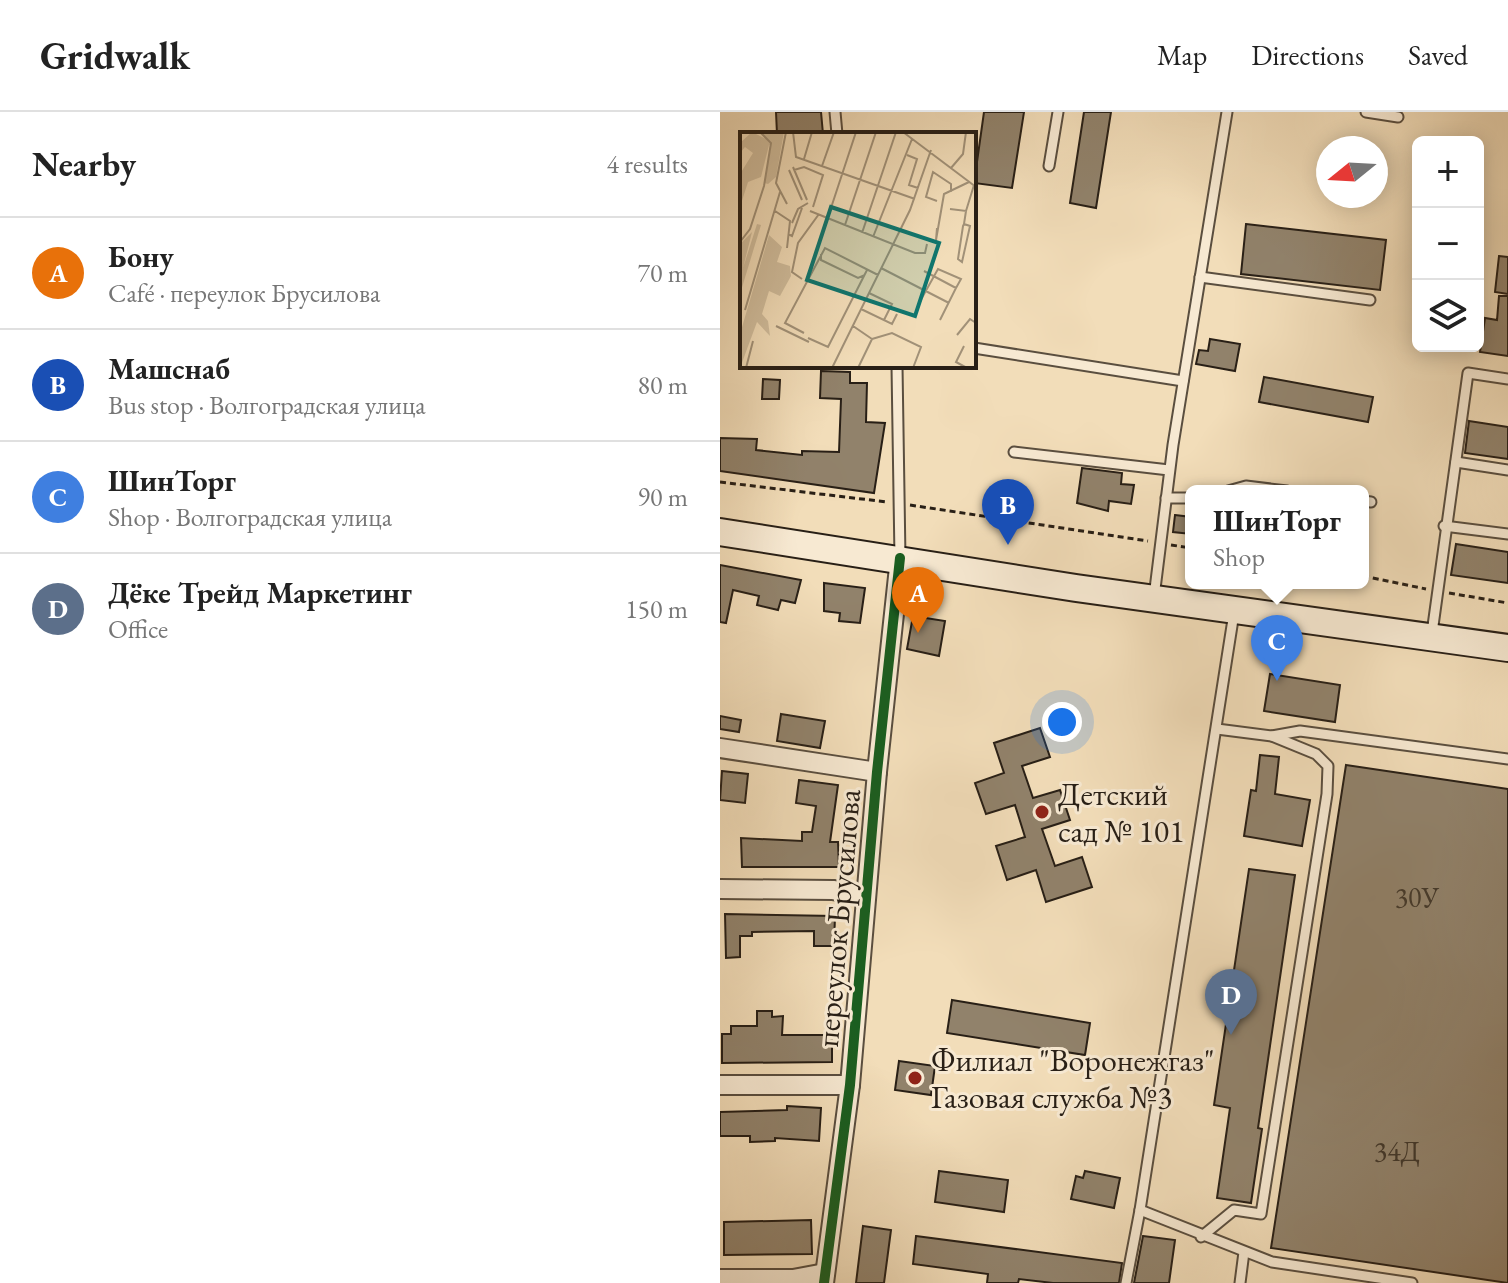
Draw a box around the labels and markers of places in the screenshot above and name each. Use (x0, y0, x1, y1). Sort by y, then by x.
pin: B (982, 479, 1034, 545)
pin: A (892, 567, 944, 633)
pin: C (1251, 615, 1303, 681)
place label: Детский сад № 101 (1058, 773, 1185, 852)
marker: Детский сад № 101 (1033, 803, 1051, 821)
pin: D (1205, 969, 1257, 1035)
place label: Филиал "Воронежгаз" Газовая служба №3 (931, 1039, 1214, 1118)
marker: Филиал "Воронежгаз" Газовая служба №3 (906, 1069, 924, 1087)

